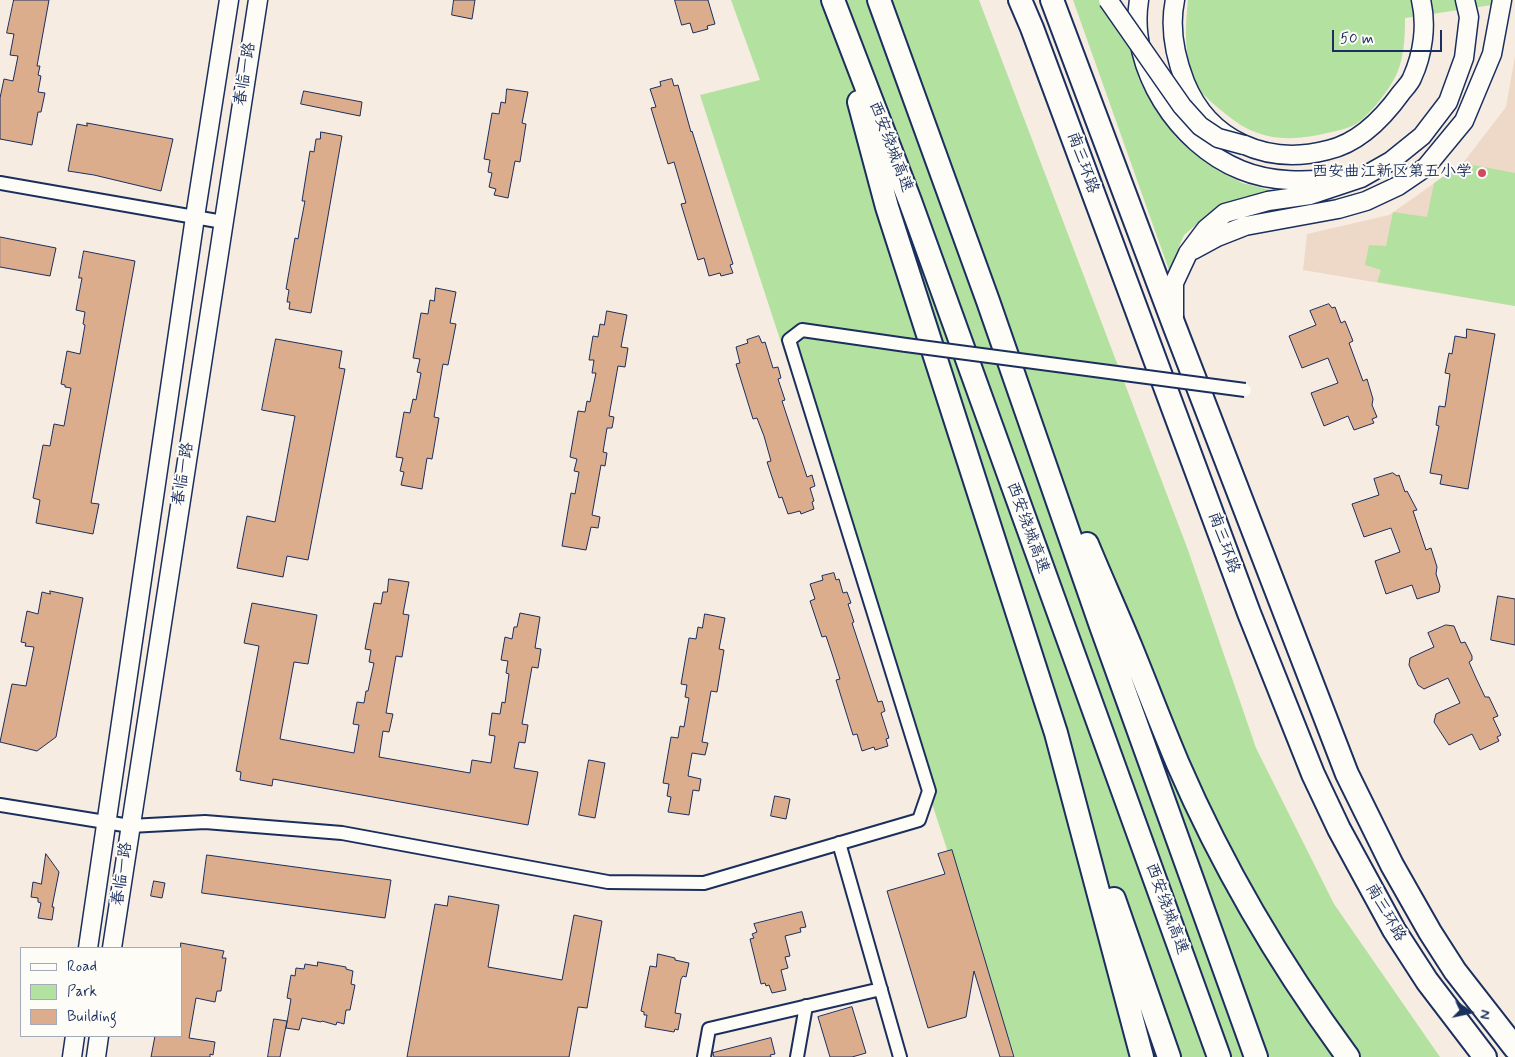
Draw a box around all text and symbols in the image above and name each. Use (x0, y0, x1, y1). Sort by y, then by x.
scale bar (1335, 20, 1445, 52)
text: 50 m (1340, 29, 1374, 49)
street label: 春临一路 (232, 41, 260, 107)
street label: 西安绕城高速 (864, 99, 916, 195)
street label: 南三环路 (1062, 130, 1102, 196)
place label: 西安曲江新区第五小学 (1312, 163, 1472, 183)
marker: 西安曲江新区第五小学 (1476, 167, 1488, 179)
street label: 春临一路 (170, 441, 198, 507)
street label: 西安绕城高速 (1002, 480, 1052, 576)
street label: 南三环路 (1203, 510, 1243, 576)
street label: 春临一路 (109, 841, 137, 907)
street label: 西安绕城高速 (1141, 861, 1191, 957)
street label: 南三环路 (1361, 880, 1409, 946)
legend (20, 947, 182, 1037)
text: Road (67, 957, 97, 977)
text: Park (67, 982, 97, 1002)
north arrow (1445, 987, 1495, 1037)
text: Building (67, 1007, 117, 1027)
text: N (1475, 1008, 1494, 1021)

